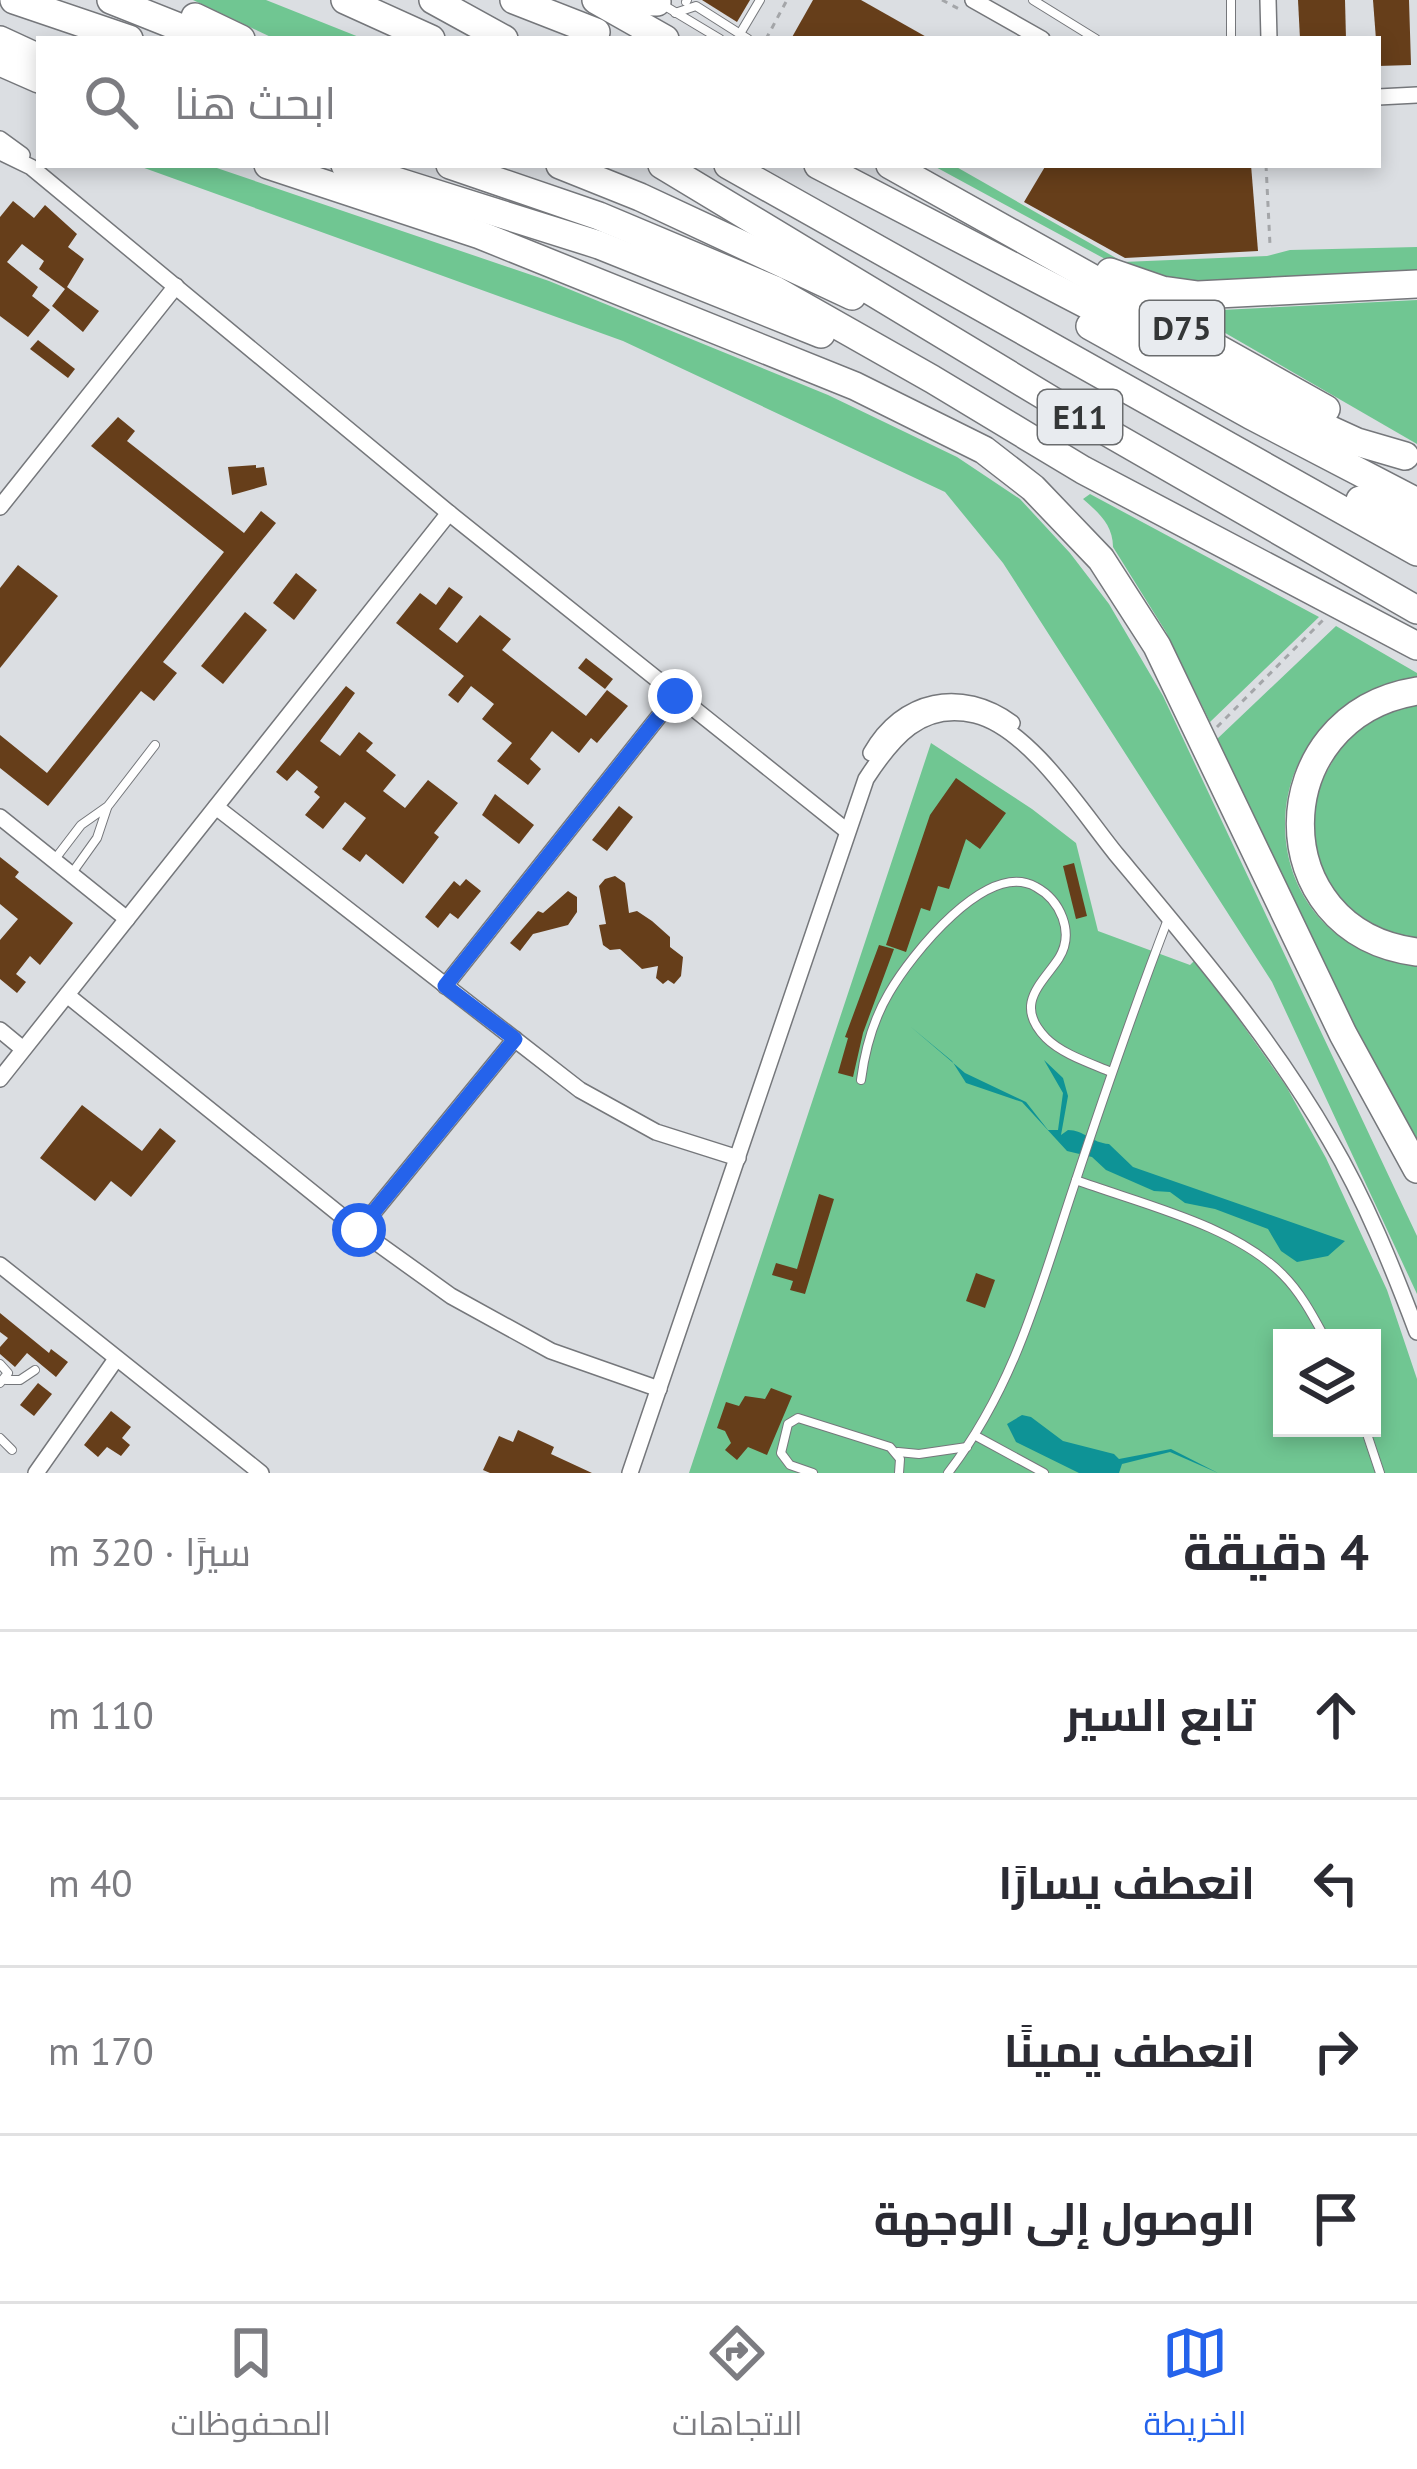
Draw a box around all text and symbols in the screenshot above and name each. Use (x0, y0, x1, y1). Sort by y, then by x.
search box (36, 36, 1381, 168)
icon: search (78, 69, 144, 135)
text: ابحث هنا (174, 73, 336, 131)
road number: D75 (1140, 301, 1224, 355)
road number: E11 (1038, 390, 1122, 444)
route end (648, 669, 702, 723)
route start (332, 1203, 386, 1257)
map controls (1273, 1329, 1381, 1437)
button: layers (1273, 1329, 1381, 1437)
text: 4 دقيقة (1183, 1518, 1369, 1584)
text: سيرًا · 320 m (48, 1526, 251, 1577)
icon: ahead (1303, 1682, 1369, 1748)
text: تابع السير (1065, 1685, 1255, 1743)
text: 110 m (48, 1689, 154, 1740)
icon: left (1303, 1850, 1369, 1916)
text: انعطف يسارًا (998, 1853, 1255, 1911)
text: 40 m (48, 1857, 133, 1908)
icon: right (1303, 2018, 1369, 2084)
text: انعطف يمينًا (1004, 2021, 1255, 2079)
text: 170 m (48, 2025, 154, 2076)
icon: arrive (1303, 2186, 1369, 2252)
text: الوصول إلى الوجهة (874, 2189, 1255, 2247)
tab: المحفوظات (170, 2320, 331, 2454)
tab: الاتجاهات (672, 2320, 803, 2454)
tab: الخريطة (1144, 2320, 1247, 2454)

